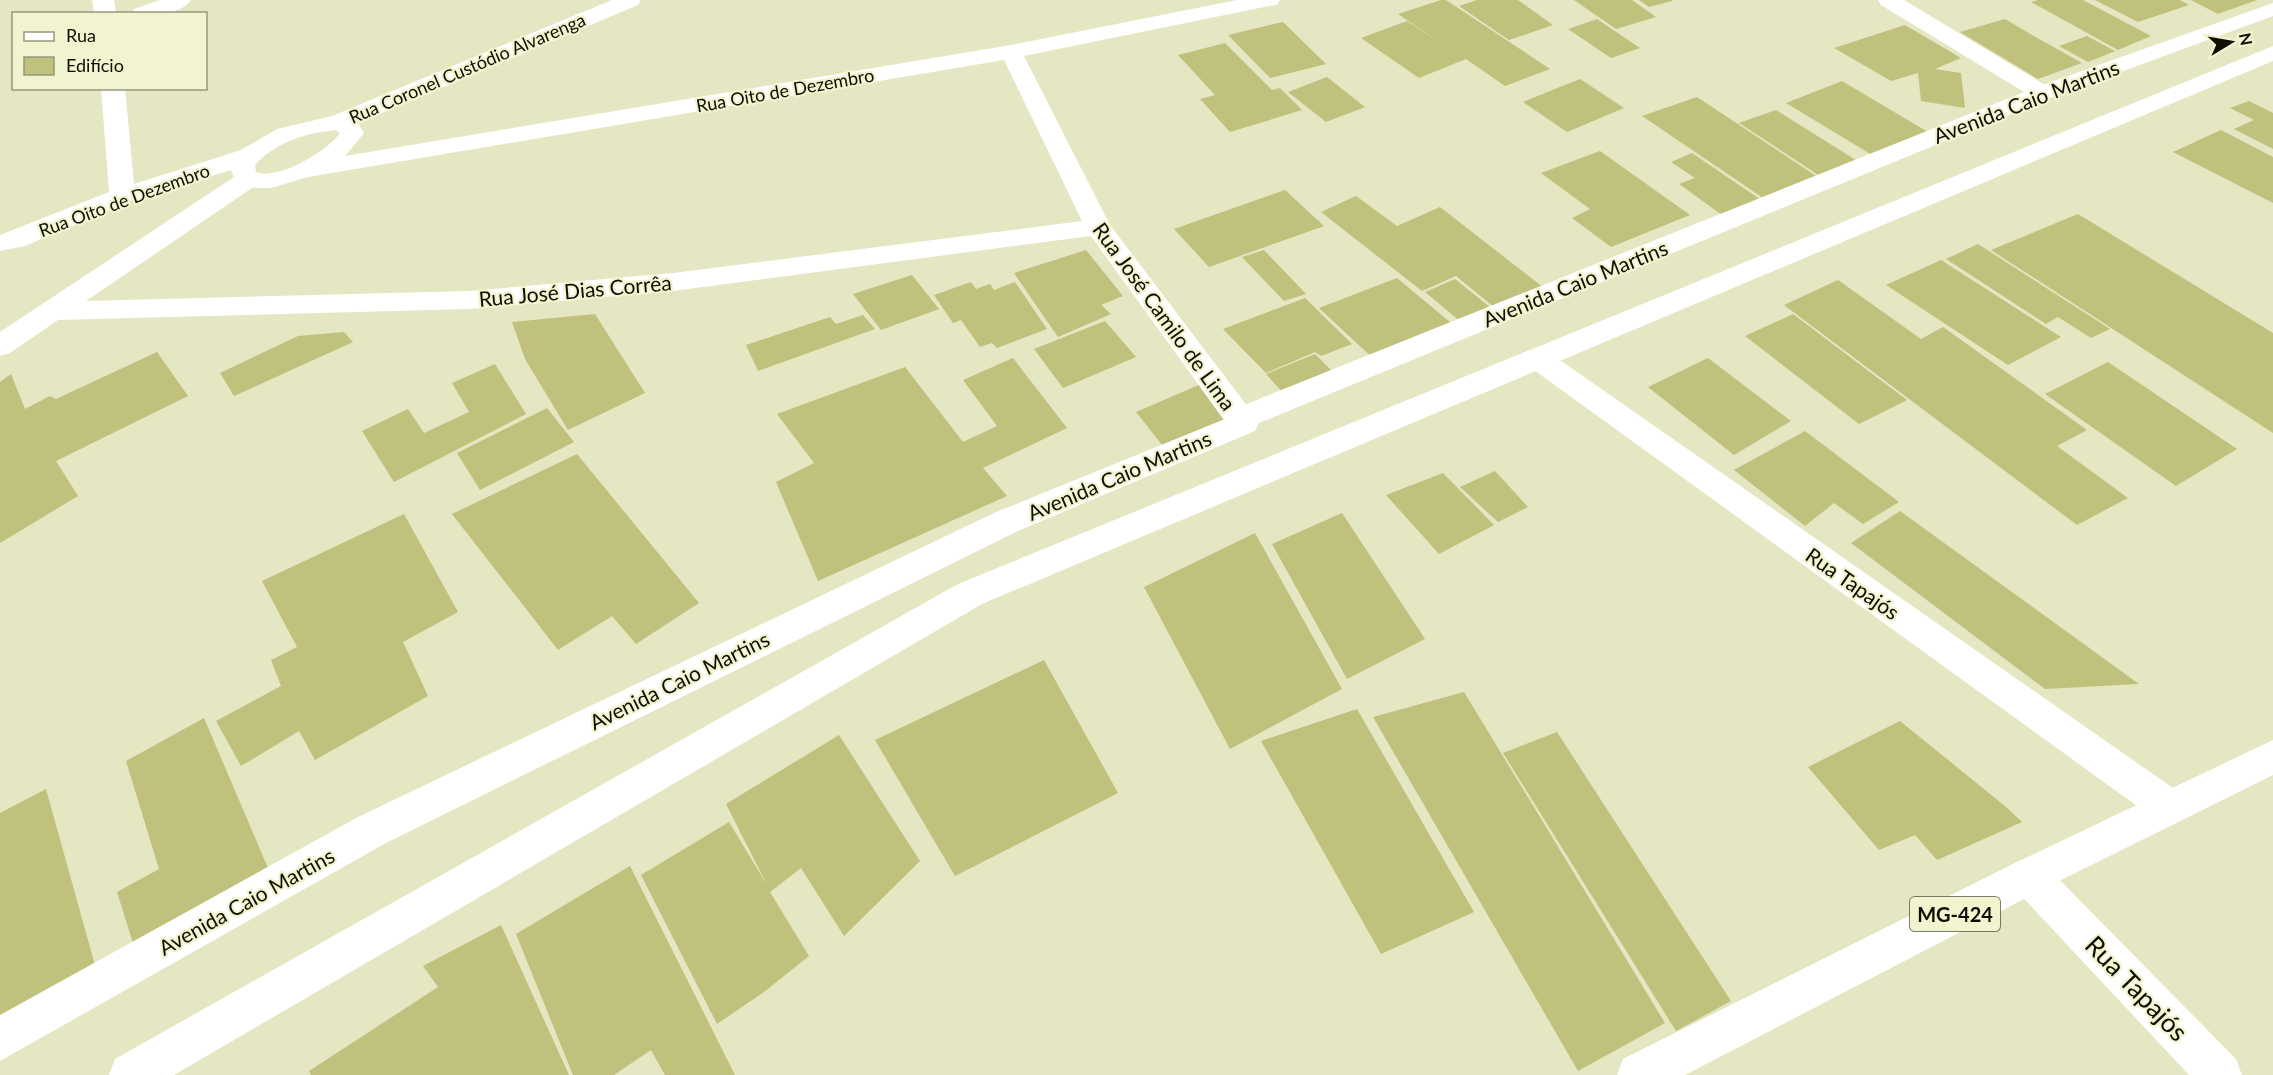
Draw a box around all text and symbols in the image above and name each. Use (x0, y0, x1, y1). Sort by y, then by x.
street label: Rua Coronel Custódio Alvarenga (345, 8, 589, 128)
legend (12, 12, 207, 90)
north arrow (2201, 12, 2261, 72)
text: Rua (66, 24, 96, 46)
text: N (2236, 31, 2257, 47)
text: Edifício (66, 54, 124, 76)
street label: Avenida Caio Martins (1929, 54, 2123, 148)
street label: Rua Oito de Dezembro (694, 64, 876, 116)
street label: Rua Oito de Dezembro (36, 159, 212, 241)
street label: Rua José Camilo de Lima (1088, 217, 1242, 415)
street label: Avenida Caio Martins (1479, 234, 1671, 332)
street label: Rua José Dias Corrêa (478, 269, 672, 311)
street label: Avenida Caio Martins (1023, 425, 1215, 525)
street label: Rua Tapajós (1801, 542, 1905, 624)
street label: Avenida Caio Martins (585, 626, 773, 734)
street label: Avenida Caio Martins (154, 842, 338, 960)
road number: MG-424 (1910, 897, 2000, 931)
street label: Rua Tapajós (2079, 929, 2195, 1047)

